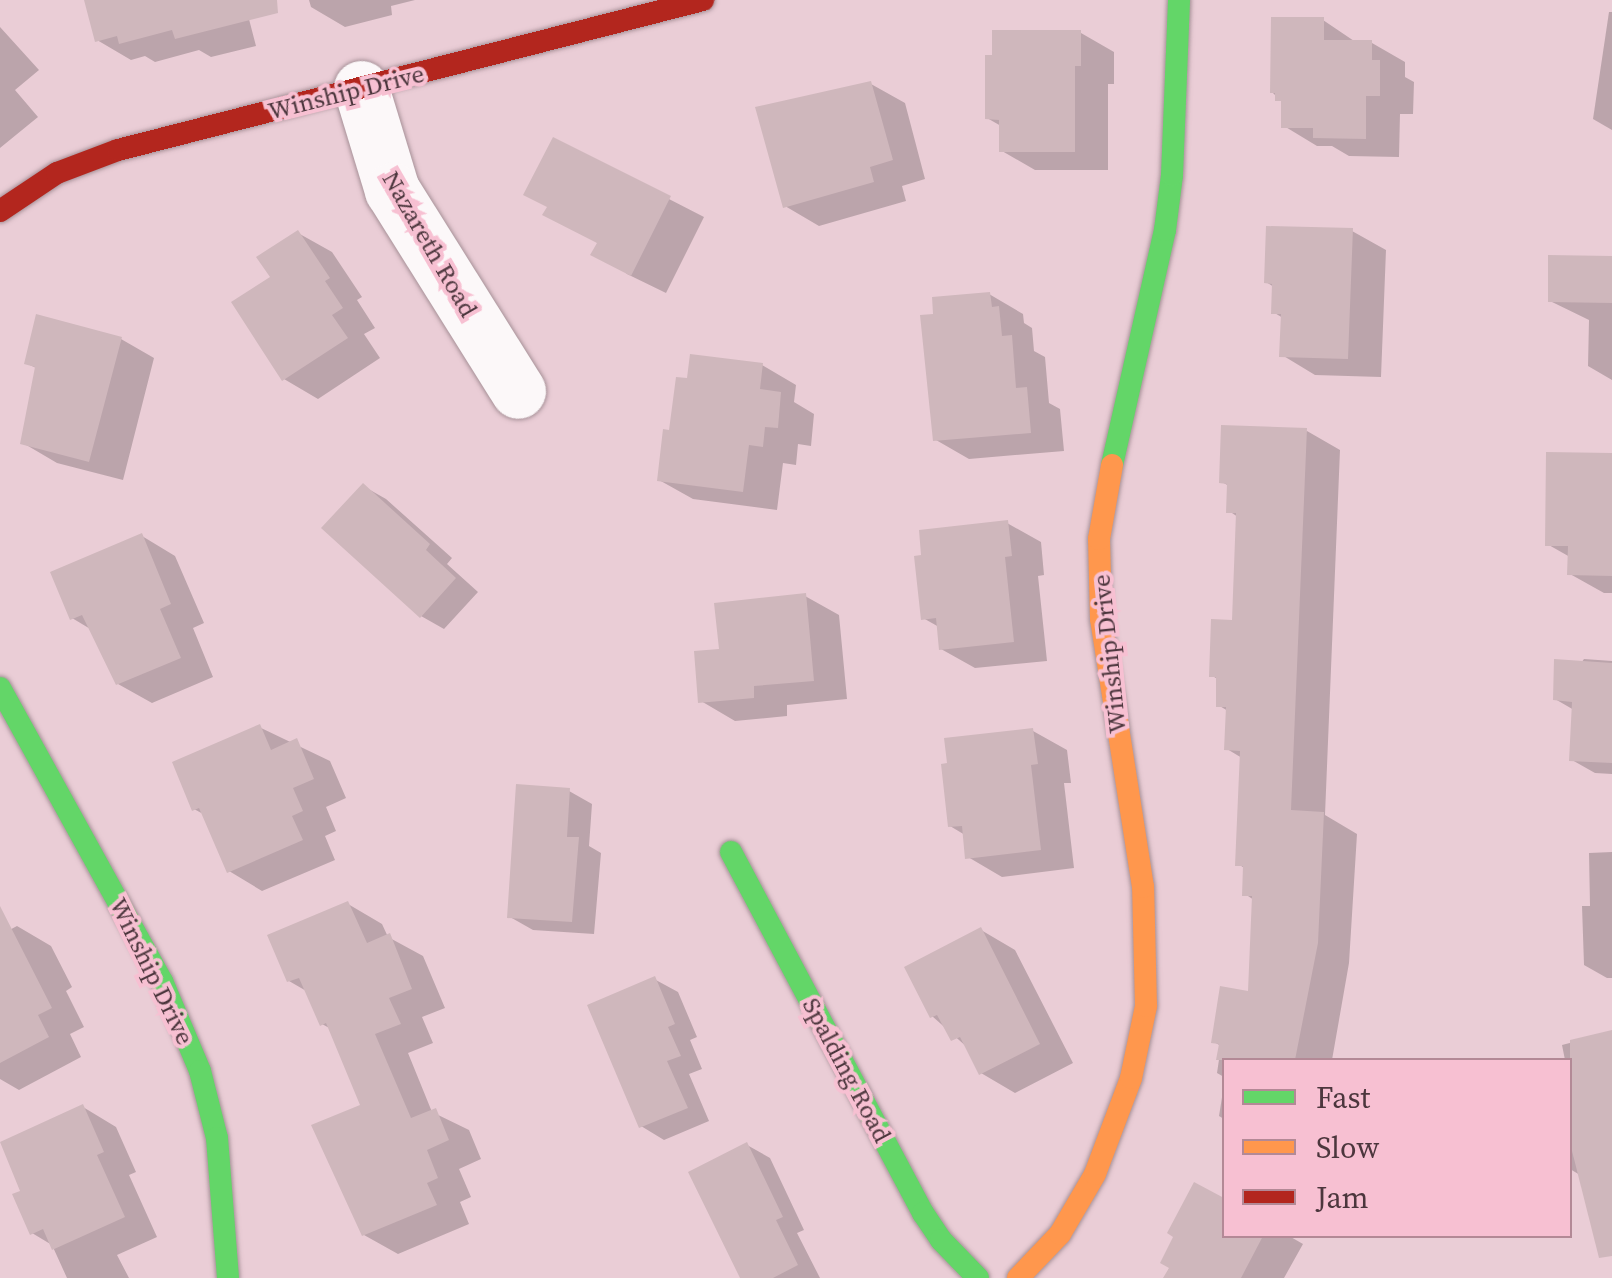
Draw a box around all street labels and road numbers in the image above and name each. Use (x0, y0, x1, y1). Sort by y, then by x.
street label: Winship Drive (265, 58, 427, 126)
street label: Nazareth Road (376, 166, 484, 322)
street label: Winship Drive (1086, 573, 1132, 735)
street label: Winship Drive (104, 893, 200, 1049)
street label: Spalding Road (796, 993, 898, 1147)

